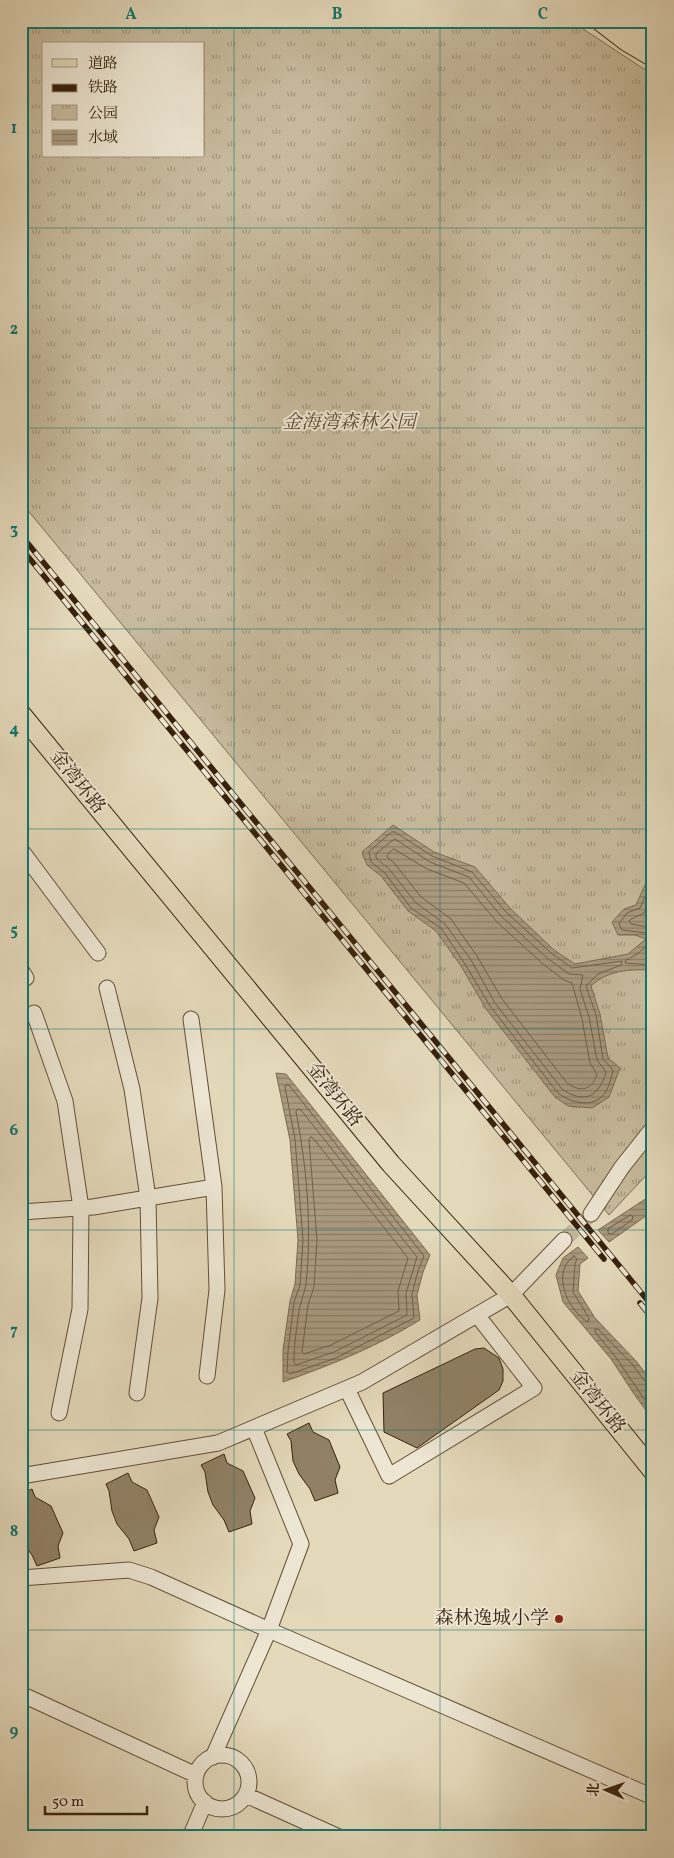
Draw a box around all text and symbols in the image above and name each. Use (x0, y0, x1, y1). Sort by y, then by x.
text: A (125, 4, 137, 26)
text: B (332, 4, 343, 26)
text: C (538, 4, 548, 26)
legend (42, 42, 205, 158)
text: 道路 (88, 54, 118, 75)
text: 铁路 (88, 78, 118, 99)
text: 公园 (88, 104, 118, 125)
text: 1 (11, 118, 17, 140)
text: 水域 (88, 128, 118, 149)
text: 2 (10, 319, 18, 341)
park label: 金海湾森林公园 (282, 410, 418, 436)
text: 3 (10, 519, 18, 541)
text: 4 (9, 719, 19, 741)
street label: 金湾环路 (43, 744, 111, 820)
text: 5 (10, 920, 18, 942)
street label: 金湾环路 (300, 1057, 368, 1133)
text: 6 (10, 1120, 19, 1142)
text: 7 (10, 1320, 18, 1342)
street label: 金湾环路 (563, 1364, 631, 1440)
text: 8 (10, 1521, 18, 1543)
place label: 森林逸城小学 (435, 1606, 549, 1632)
marker: 森林逸城小学 (553, 1613, 565, 1625)
text: 9 (10, 1721, 19, 1743)
north arrow (582, 1766, 632, 1816)
text: 北 (585, 1782, 604, 1797)
scale bar (45, 1783, 148, 1815)
text: 50 m (52, 1792, 84, 1813)

